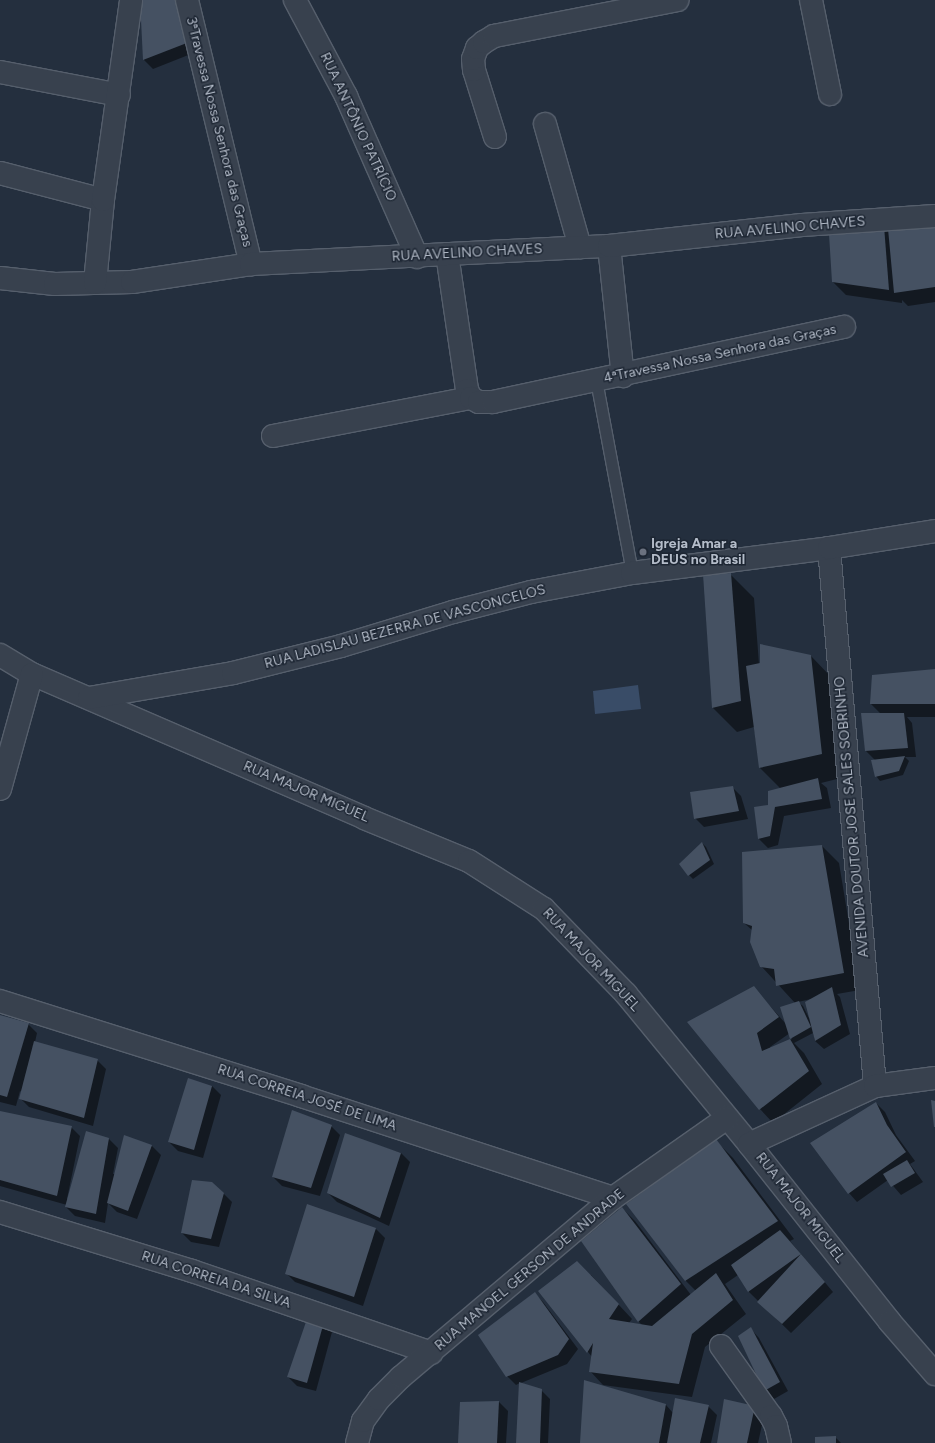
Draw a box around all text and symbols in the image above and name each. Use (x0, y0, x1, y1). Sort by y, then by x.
street label: 3ªTravessa Nossa Senhora das Graças (182, 15, 256, 249)
street label: RUA ANTÔNIO PATRÍCIO (316, 50, 400, 204)
street label: RUA AVELINO CHAVES (714, 213, 866, 243)
street label: RUA AVELINO CHAVES (391, 241, 543, 265)
street label: 4ªTravessa Nossa Senhora das Graças (602, 321, 838, 387)
place label: Igreja Amar a DEUS no Brasil (651, 536, 745, 568)
marker: Igreja Amar a DEUS no Brasil (638, 547, 648, 557)
street label: RUA LADISLAU BEZERRA DE VASCONCELOS (263, 581, 547, 673)
street label: AVENIDA DOUTOR JOSE SALES SOBRINHO (831, 676, 873, 958)
street label: RUA MAJOR MIGUEL (241, 758, 371, 826)
street label: RUA MAJOR MIGUEL (539, 905, 643, 1015)
street label: RUA CORREIA JOSÉ DE LIMA (215, 1061, 399, 1135)
street label: RUA MAJOR MIGUEL (752, 1150, 848, 1266)
street label: RUA MANOEL GERSON DE ANDRADE (432, 1186, 628, 1354)
street label: RUA CORREIA DA SILVA (139, 1248, 293, 1312)

